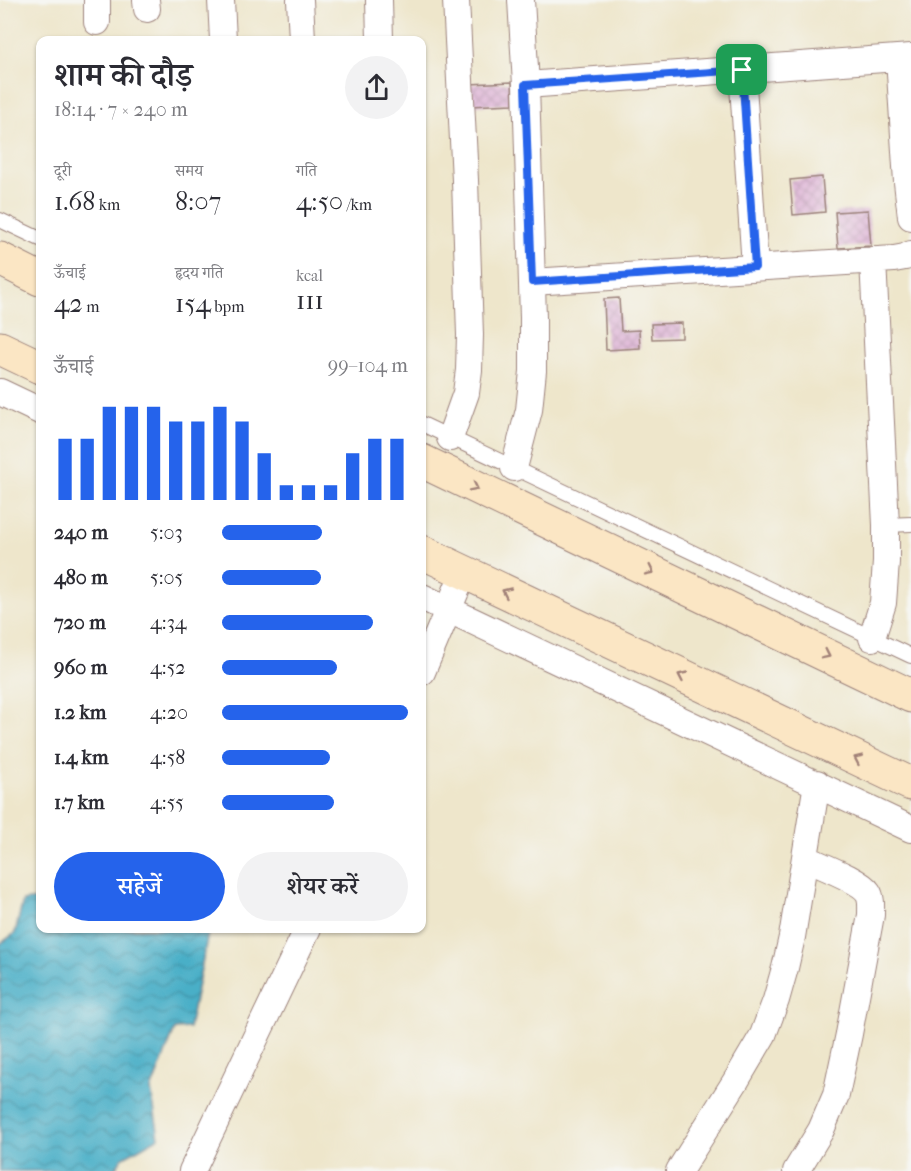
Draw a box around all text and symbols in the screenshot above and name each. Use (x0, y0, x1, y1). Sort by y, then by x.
pin (716, 44, 767, 95)
icon: arrive (725, 53, 758, 86)
text: शाम की दौड़ (54, 56, 192, 95)
button: share (345, 56, 408, 119)
text: 18:14 · 7 × 240 m (54, 98, 188, 121)
text: दूरी (54, 161, 71, 180)
text: समय (175, 161, 203, 180)
text: गति (296, 161, 317, 180)
text: 1.68 (54, 186, 95, 217)
text: 8:07 (175, 186, 221, 217)
text: 4:50 (296, 186, 343, 217)
text: km (95, 195, 120, 214)
text: /km (343, 195, 372, 214)
text: ऊँचाई (54, 263, 86, 282)
text: हृदय गति (175, 263, 223, 282)
text: kcal (296, 266, 323, 285)
text: 111 (296, 285, 324, 316)
text: 42 (54, 288, 83, 319)
text: 154 (175, 288, 211, 319)
text: m (83, 297, 99, 316)
text: bpm (211, 297, 244, 316)
text: 99–104 m (328, 354, 408, 377)
text: ऊँचाई (54, 355, 93, 378)
one-way arrow (468, 479, 479, 491)
text: 240 m (54, 521, 108, 544)
text: 5:03 (150, 521, 183, 544)
one-way arrow (644, 564, 655, 576)
text: 480 m (54, 566, 108, 589)
text: 5:05 (150, 566, 183, 589)
one-way arrow (501, 588, 512, 600)
text: 720 m (54, 611, 106, 634)
text: 4:34 (150, 611, 187, 634)
one-way arrow (819, 648, 830, 660)
text: 960 m (54, 656, 107, 679)
text: 4:52 (150, 656, 186, 679)
one-way arrow (677, 671, 688, 683)
text: 1.2 km (54, 701, 107, 724)
text: 4:20 (150, 701, 188, 724)
text: 1.4 km (54, 746, 109, 769)
text: 4:58 (150, 746, 185, 769)
one-way arrow (854, 754, 865, 766)
text: 1.7 km (54, 791, 105, 814)
text: 4:55 (150, 791, 184, 814)
button: सहेजें (54, 852, 225, 921)
button: शेयर करें (237, 852, 408, 921)

